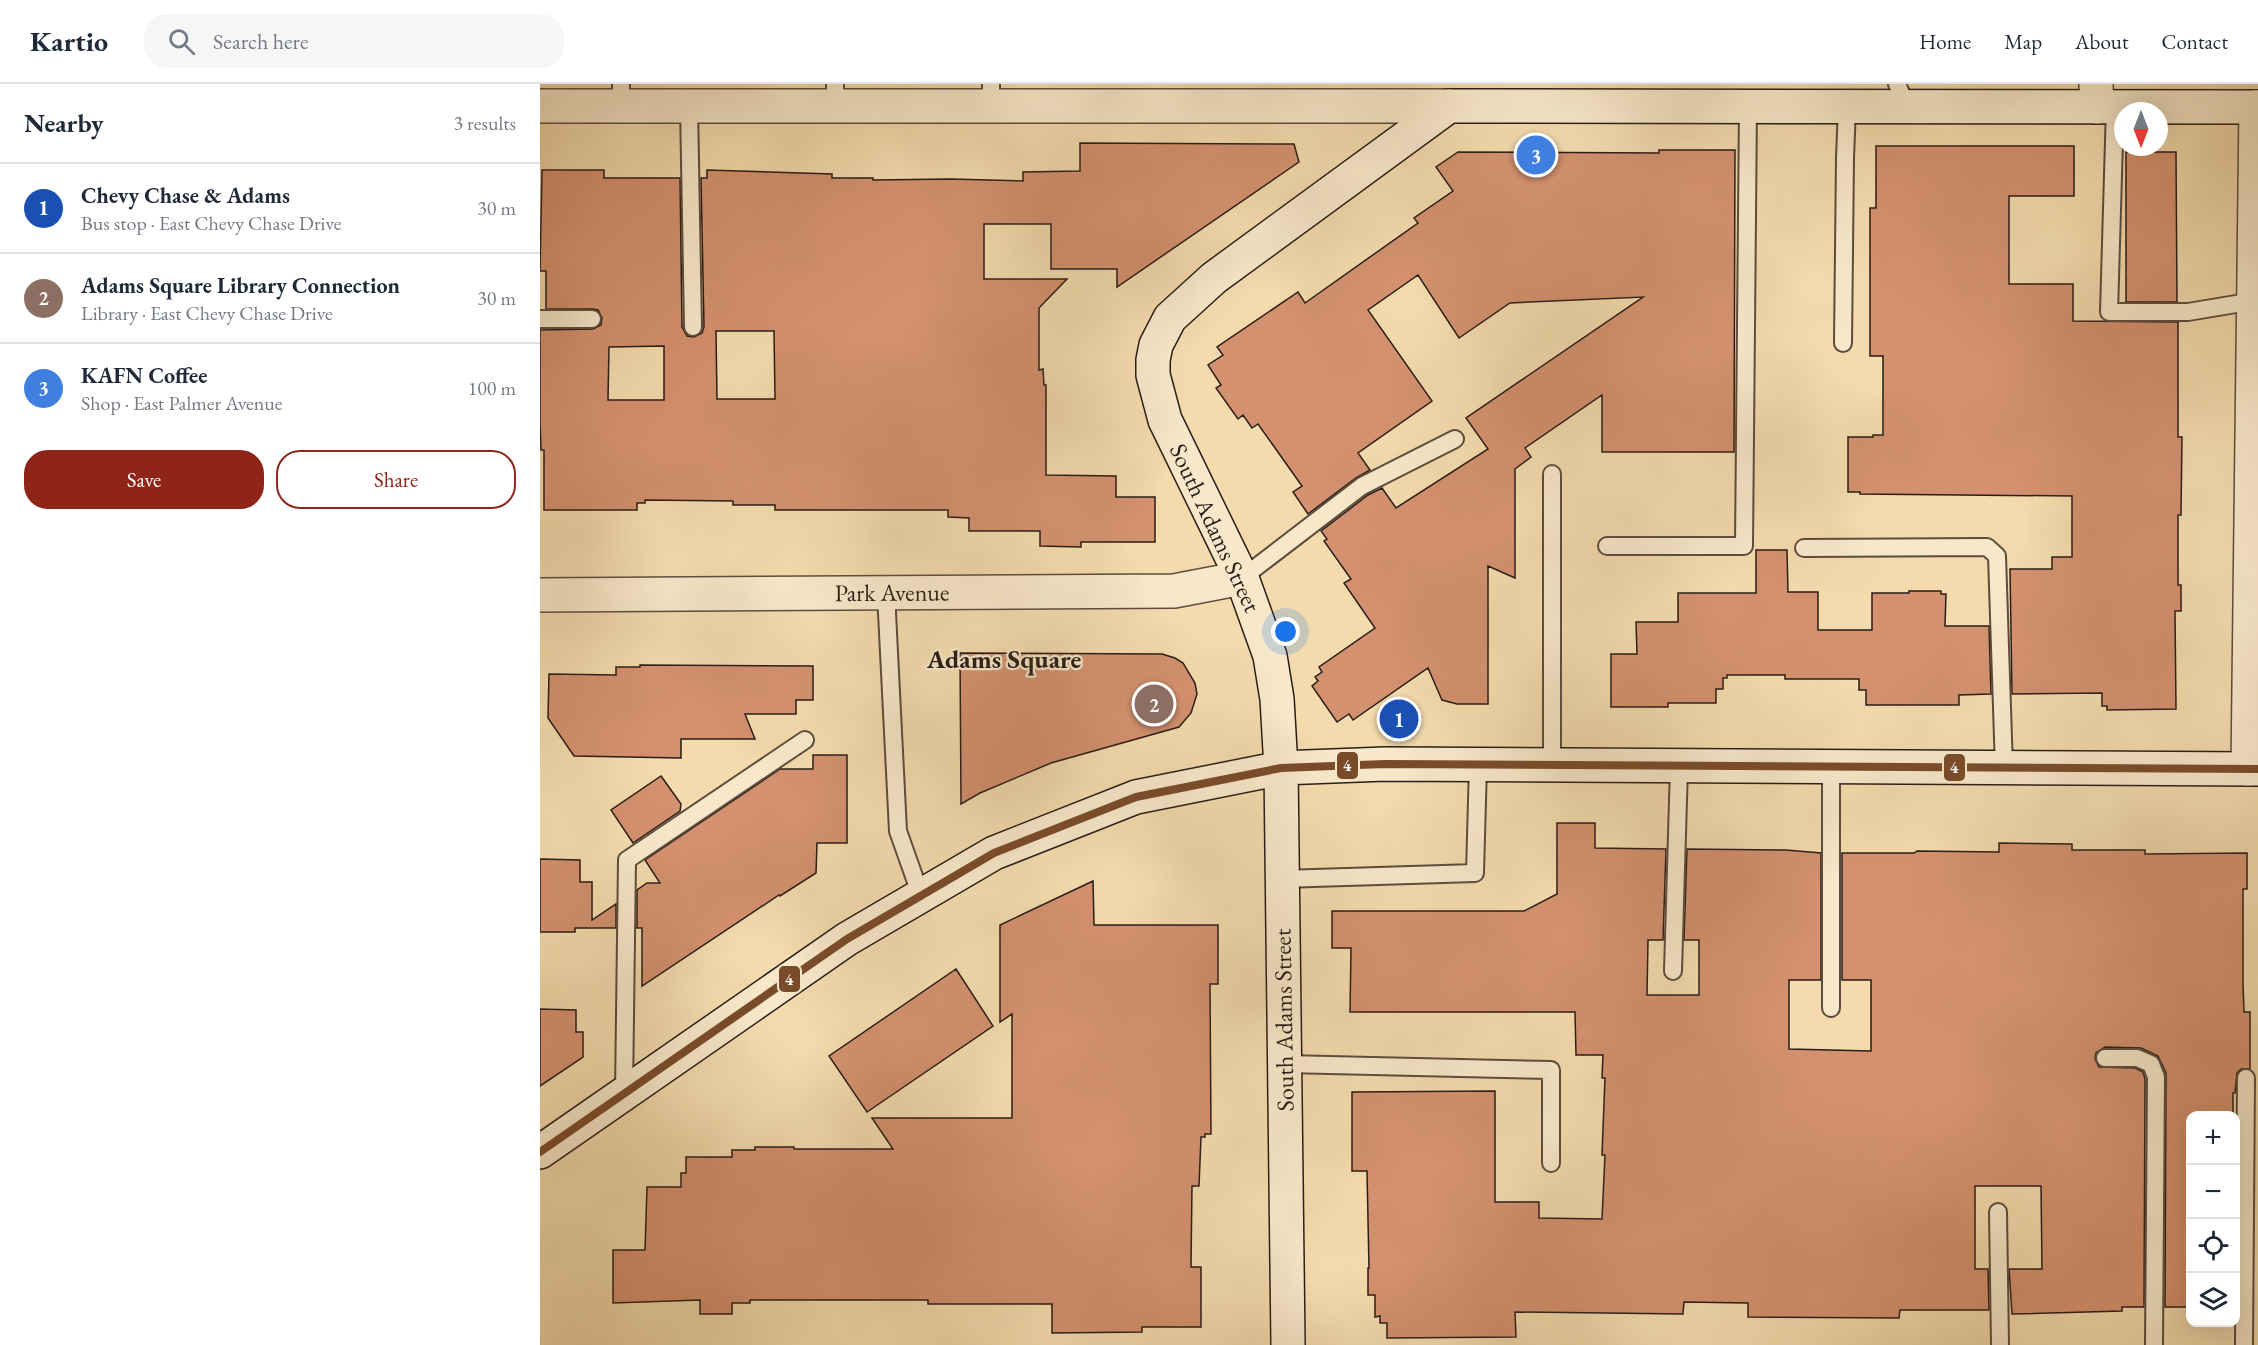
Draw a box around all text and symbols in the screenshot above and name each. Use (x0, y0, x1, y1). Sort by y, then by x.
search box (144, 14, 564, 68)
text: Kartio (30, 23, 108, 59)
icon: search (165, 25, 198, 58)
text: Search here (213, 27, 309, 56)
text: Home (1919, 28, 1971, 55)
text: Map (2004, 28, 2042, 55)
text: About (2075, 28, 2128, 55)
text: Contact (2161, 28, 2228, 55)
north arrow (2114, 102, 2168, 156)
text: Nearby (24, 106, 104, 140)
text: 3 results (453, 110, 516, 136)
pin: 3 (1516, 132, 1556, 178)
text: Chevy Chase & Adams (81, 181, 290, 210)
text: 1 (38, 195, 49, 221)
text: 30 m (477, 195, 516, 221)
text: Bus stop · East Chevy Chase Drive (81, 210, 342, 236)
text: Adams Square Library Connection (81, 271, 400, 300)
text: 2 (38, 285, 49, 311)
text: 30 m (477, 285, 516, 311)
text: Library · East Chevy Chase Drive (81, 300, 333, 326)
text: KAFN Coffee (81, 361, 207, 390)
text: 3 (38, 375, 49, 401)
text: 100 m (468, 375, 516, 401)
text: Shop · East Palmer Avenue (81, 390, 283, 416)
street label: South Adams Street (1163, 438, 1268, 618)
button: Save (24, 450, 264, 509)
button: Share (276, 450, 516, 509)
street label: Park Avenue (835, 576, 949, 608)
your location (1271, 617, 1300, 646)
district label: Adams Square (926, 642, 1081, 676)
pin: 2 (1134, 682, 1174, 726)
pin: 1 (1380, 696, 1418, 742)
line badge: 4 (1336, 751, 1359, 780)
line badge: 4 (1943, 753, 1966, 782)
text: 4 (1343, 755, 1352, 776)
text: 4 (1950, 757, 1959, 778)
street label: South Adams Street (1266, 928, 1301, 1112)
line badge: 4 (778, 965, 801, 993)
text: 4 (785, 969, 794, 990)
map controls (2186, 1111, 2240, 1327)
button: + (2186, 1111, 2240, 1165)
button: − (2186, 1165, 2240, 1219)
button: locate (2186, 1219, 2240, 1273)
button: layers (2186, 1273, 2240, 1327)

